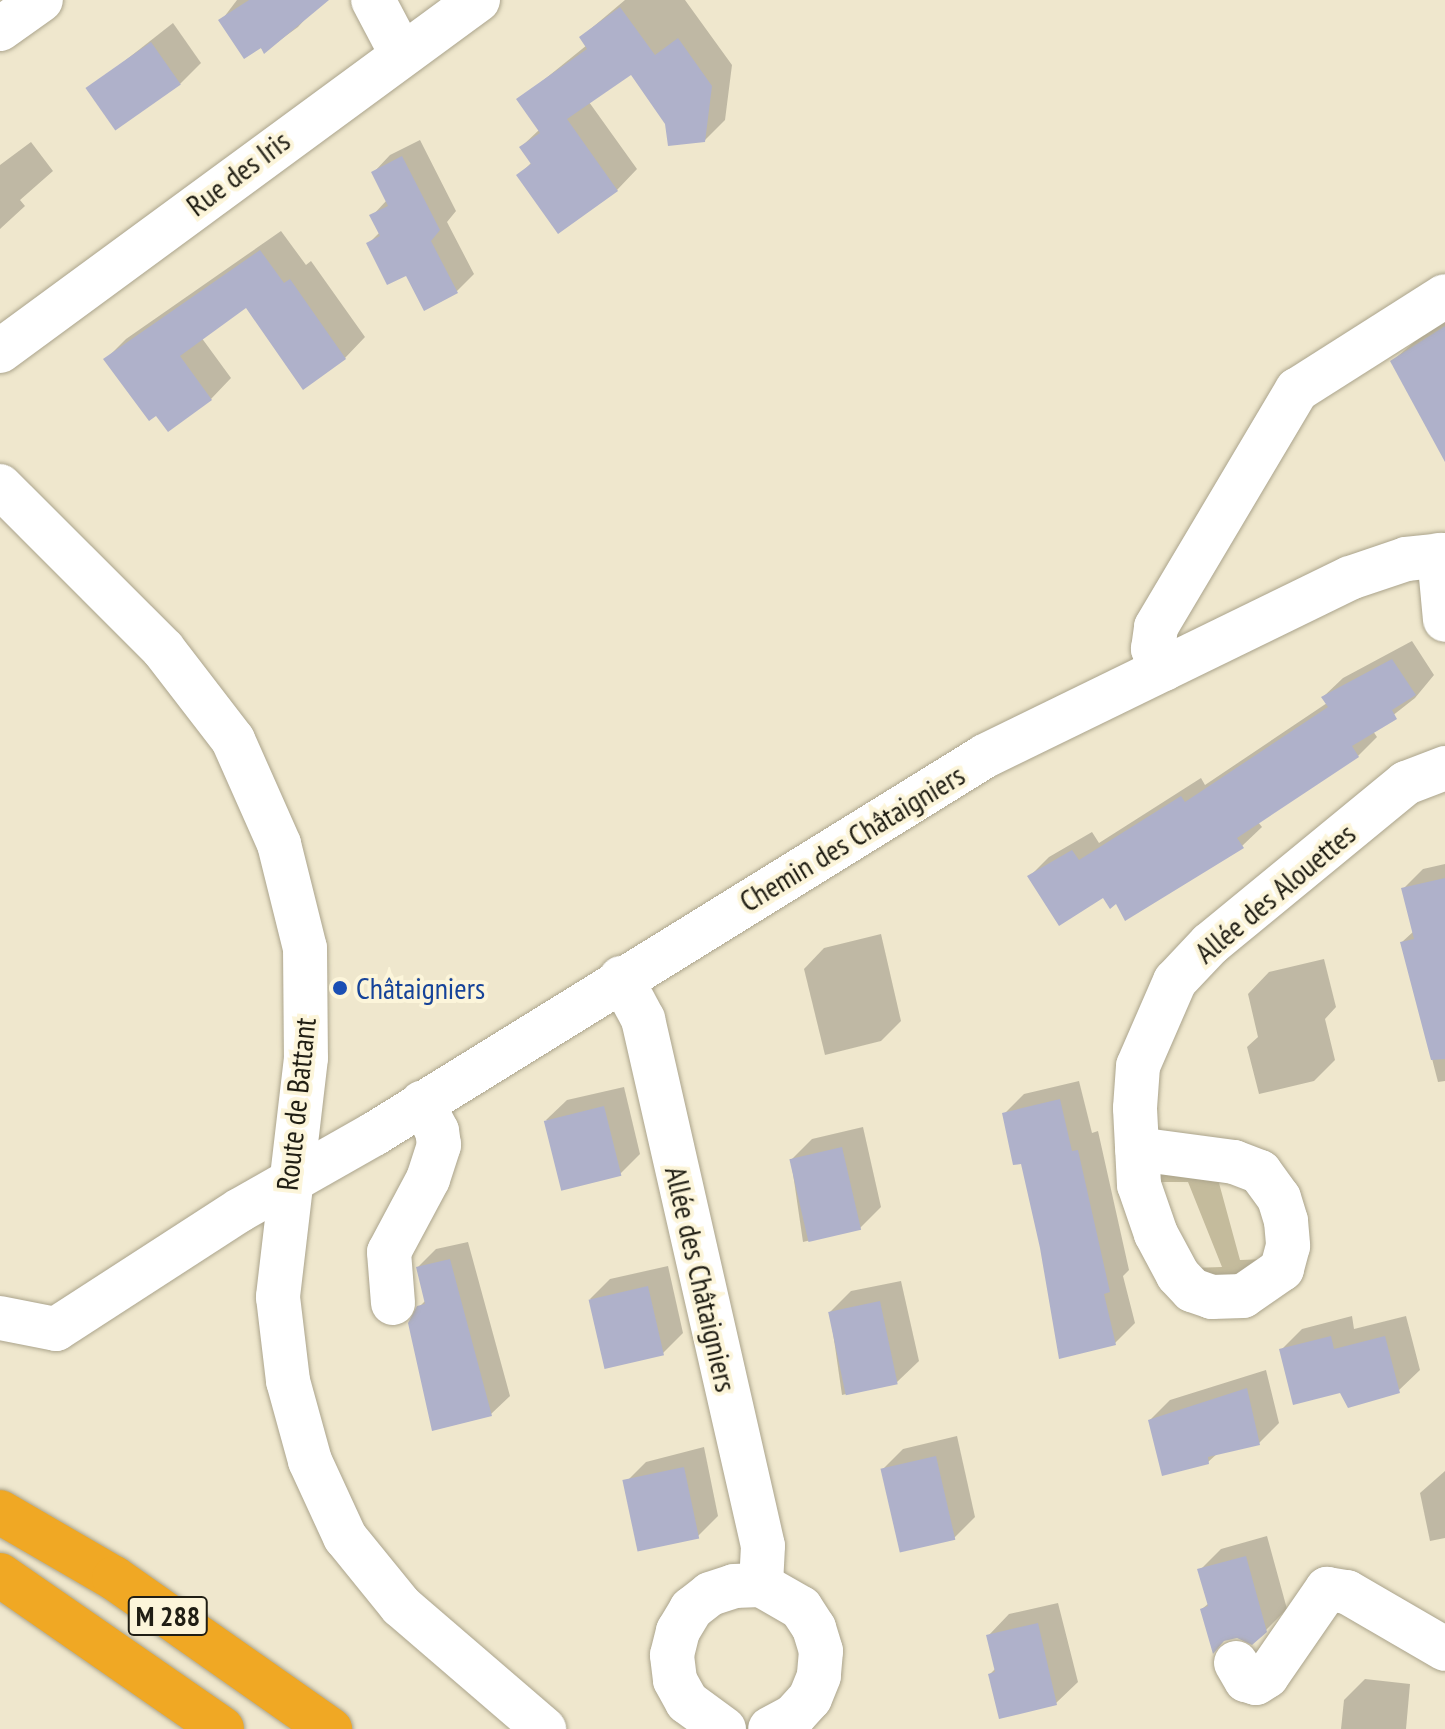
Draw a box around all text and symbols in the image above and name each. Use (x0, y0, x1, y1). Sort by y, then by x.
street label: Rue des Iris (179, 123, 297, 223)
street label: Chemin des Châtaigniers (733, 757, 971, 919)
street label: Allée des Alouettes (1187, 815, 1363, 971)
place label: Châtaigniers (356, 970, 485, 1006)
marker: Châtaigniers (331, 979, 349, 997)
street label: Route de Battant (269, 1016, 323, 1192)
street label: Allée des Châtaigniers (658, 1163, 744, 1395)
road number: M 288 (126, 1592, 210, 1640)

